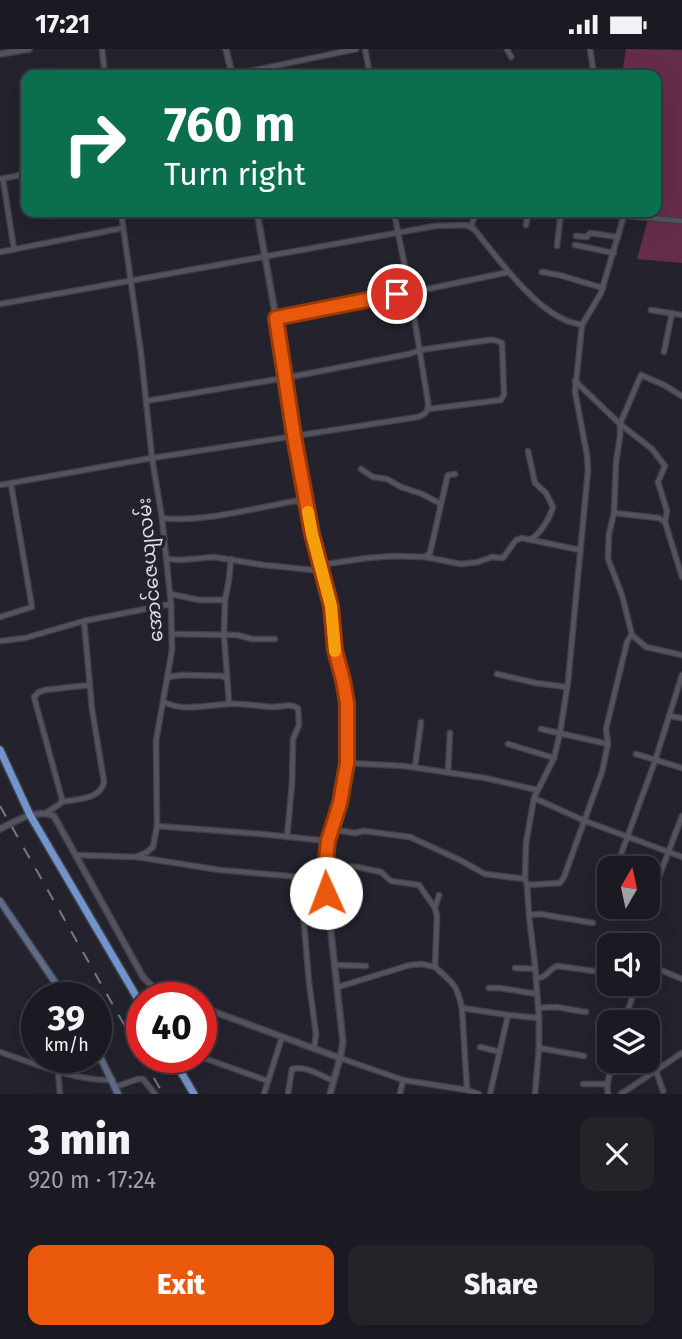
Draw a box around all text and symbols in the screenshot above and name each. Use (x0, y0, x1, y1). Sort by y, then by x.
text: 17:21 (35, 9, 90, 40)
text: 760 m (164, 95, 295, 154)
icon: right (49, 98, 140, 189)
text: Turn right (164, 155, 306, 193)
pin (367, 264, 427, 324)
icon: arrive (378, 275, 416, 313)
street label: အောင်ဇေယျလမ်း (129, 496, 172, 643)
position arrow (289, 856, 363, 930)
north arrow (597, 856, 660, 919)
map controls (597, 856, 660, 1073)
button: sound (597, 933, 660, 996)
speed limit sign: 40 (126, 982, 217, 1073)
text: 39 (48, 997, 85, 1039)
button: layers (597, 1010, 660, 1073)
text: km/h (44, 1034, 89, 1056)
text: 3 min (28, 1115, 131, 1165)
button: close (580, 1117, 654, 1191)
text: 920 m · 17:24 (28, 1166, 156, 1194)
button: Exit (28, 1245, 334, 1325)
button: Share (348, 1245, 654, 1325)

